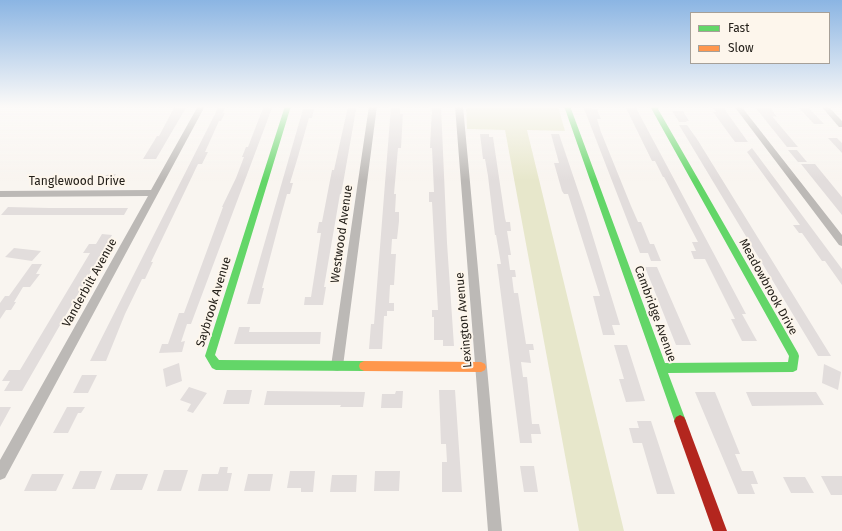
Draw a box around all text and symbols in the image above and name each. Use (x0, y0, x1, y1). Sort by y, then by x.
legend (690, 12, 830, 64)
text: Fast (728, 21, 750, 35)
text: Slow (728, 41, 754, 55)
street label: Tanglewood Drive (29, 175, 125, 189)
street label: Westwood Avenue (328, 184, 356, 284)
street label: Vanderbilt Avenue (60, 236, 120, 330)
street label: Meadowbrook Drive (736, 236, 800, 338)
street label: Saybrook Avenue (193, 255, 235, 349)
street label: Cambridge Avenue (631, 264, 679, 364)
street label: Lexington Avenue (453, 272, 475, 368)

